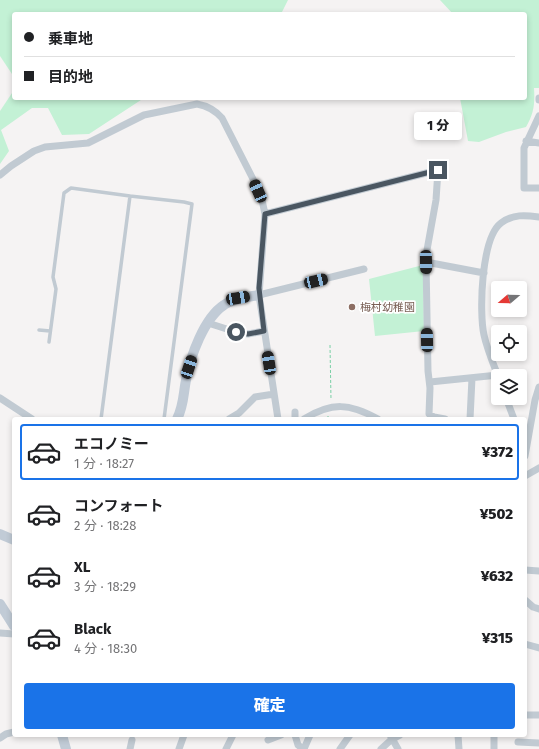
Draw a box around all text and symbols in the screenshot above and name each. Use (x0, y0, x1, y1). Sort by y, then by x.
text: 乗車地 (48, 30, 93, 48)
text: 目的地 (48, 68, 93, 86)
callout: 1 分 (414, 112, 462, 140)
text: 1 分 (427, 118, 449, 133)
route end (429, 161, 447, 179)
car (248, 178, 268, 204)
car (420, 250, 432, 274)
car (303, 272, 329, 290)
north arrow (491, 281, 527, 317)
map controls (491, 281, 527, 405)
car (225, 290, 251, 306)
place label: 梅村幼稚園 (360, 301, 415, 314)
marker: 梅村幼稚園 (347, 302, 357, 312)
route start (227, 323, 245, 341)
button: locate (491, 325, 527, 361)
car (421, 328, 433, 352)
car (261, 350, 277, 376)
car (180, 354, 198, 380)
button: layers (491, 369, 527, 405)
icon: car (26, 434, 62, 470)
text: エコノミー (74, 435, 149, 453)
text: ¥372 (482, 443, 513, 461)
text: 1 分 · 18:27 (74, 456, 134, 471)
icon: car (26, 496, 62, 532)
text: コンフォート (74, 497, 164, 515)
text: ¥502 (480, 505, 513, 523)
text: 2 分 · 18:28 (74, 518, 136, 533)
icon: car (26, 558, 62, 594)
text: XL (74, 558, 90, 576)
text: ¥632 (481, 567, 513, 585)
text: 3 分 · 18:29 (74, 579, 136, 594)
icon: car (26, 620, 62, 656)
text: Black (74, 620, 111, 638)
text: ¥315 (482, 629, 513, 647)
text: 4 分 · 18:30 (74, 641, 137, 656)
button: 確定 (24, 683, 515, 729)

